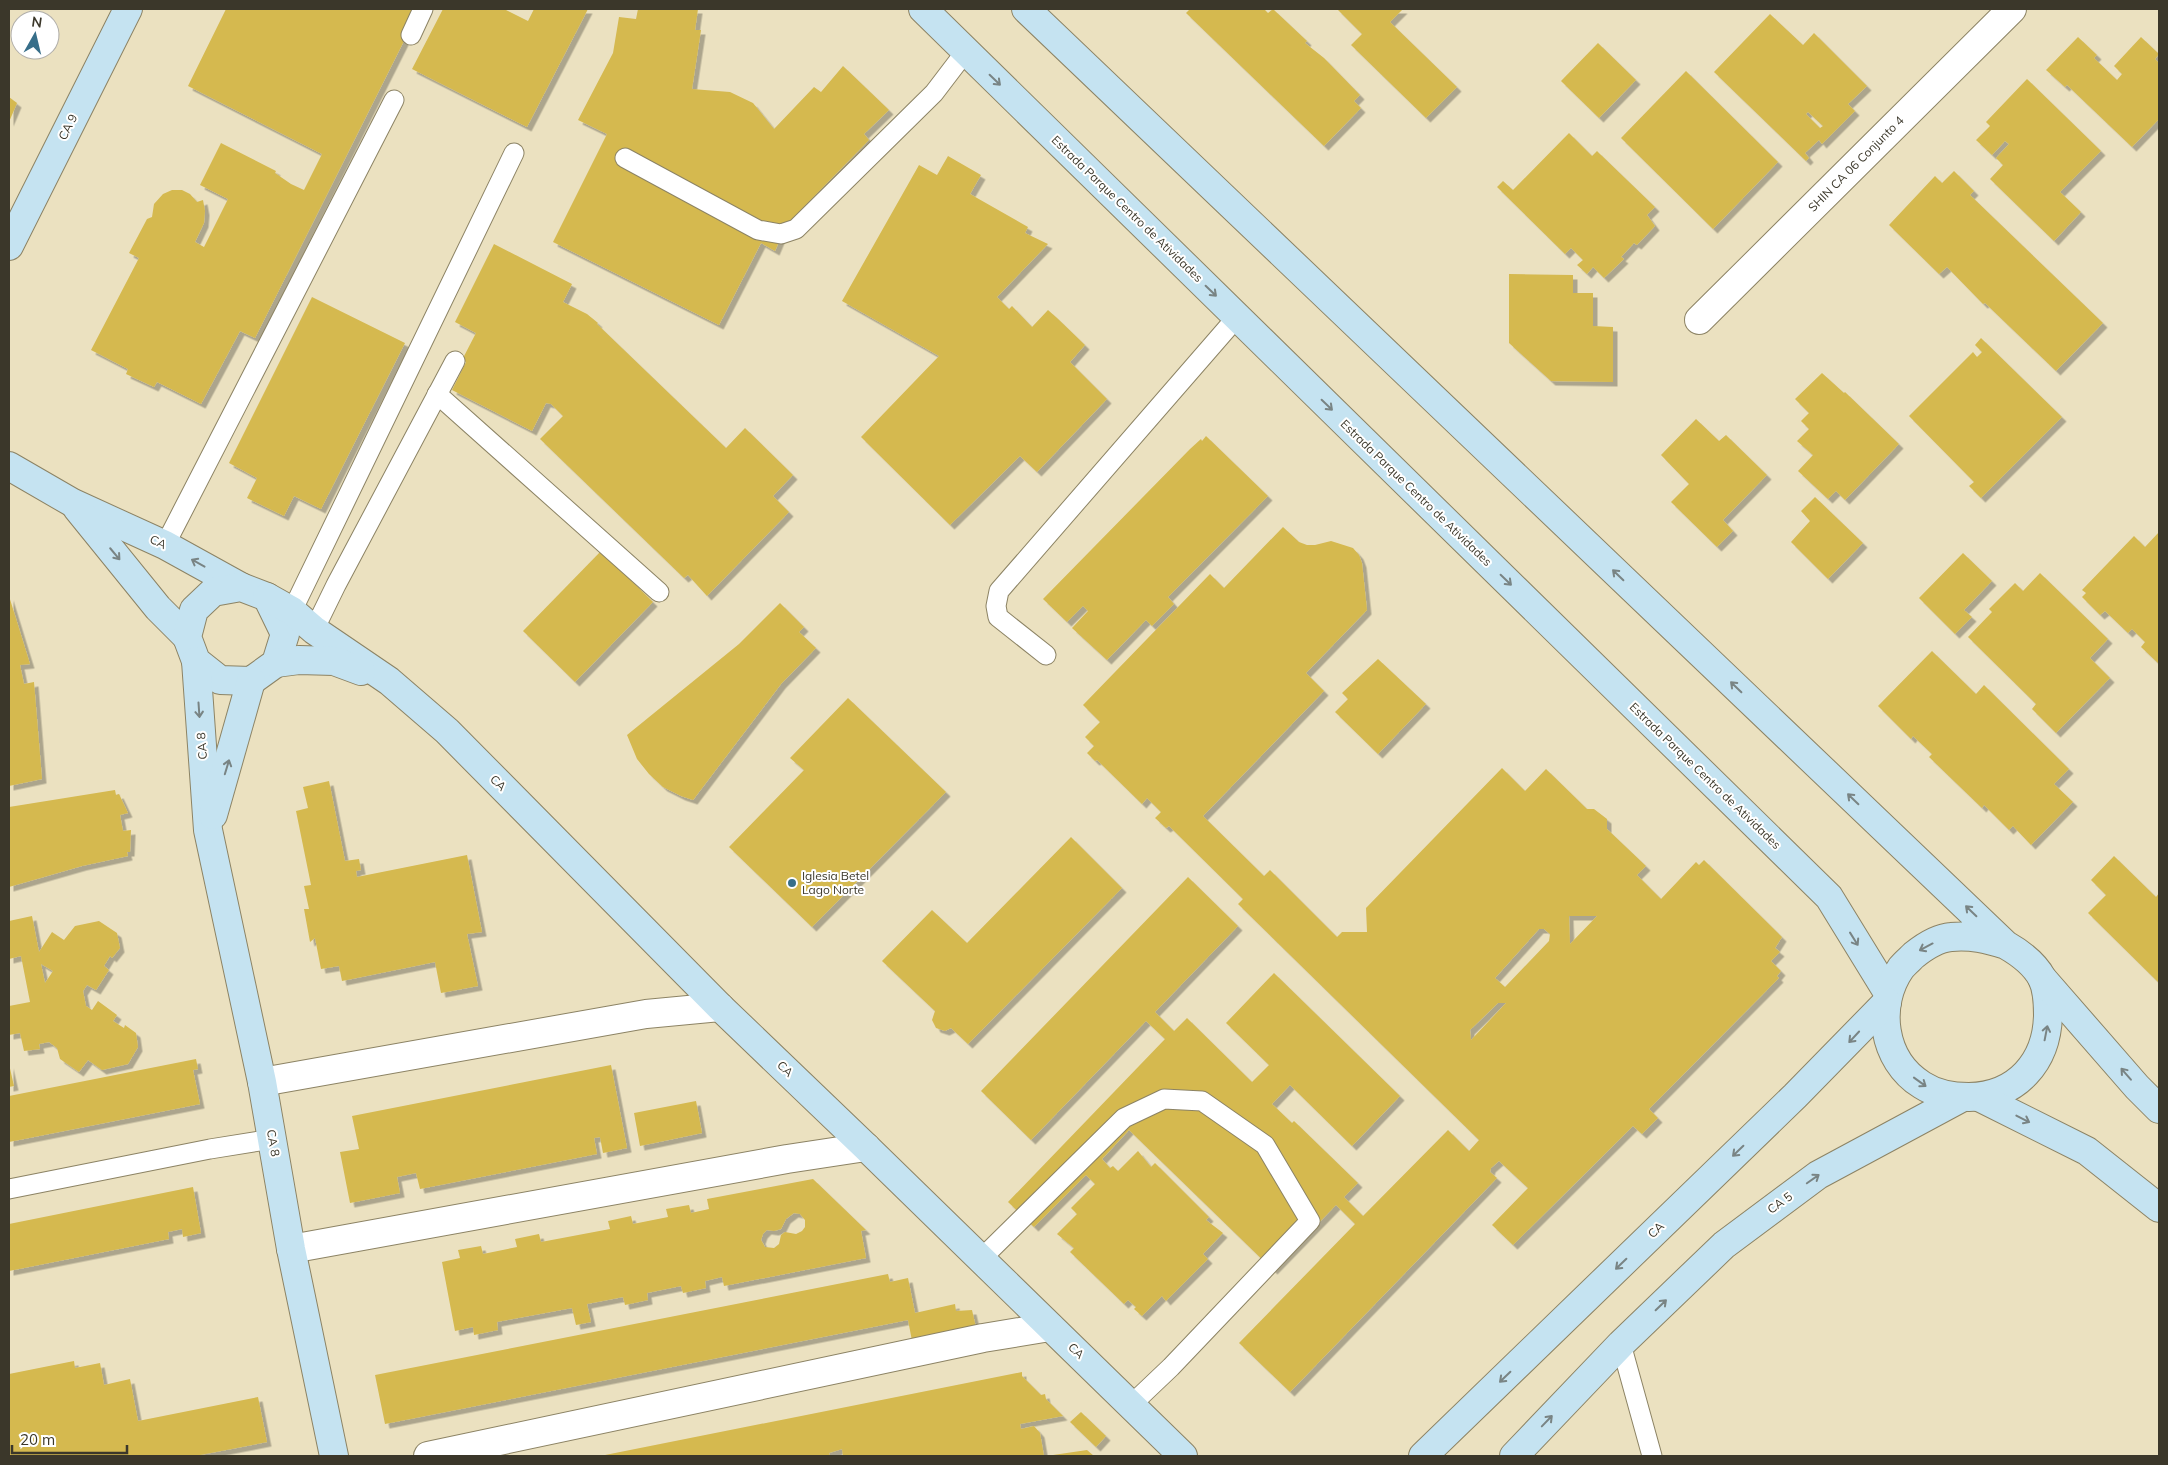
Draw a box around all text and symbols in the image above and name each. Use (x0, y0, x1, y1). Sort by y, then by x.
north arrow (10, 10, 60, 60)
text: N (30, 12, 43, 32)
one-way arrow (989, 73, 1001, 86)
street label: CA 9 (55, 111, 80, 142)
street label: SHIN CA 06 Conjunto 4 (1805, 113, 1907, 215)
street label: Estrada Parque Centro de Atividades (1049, 132, 1206, 285)
one-way arrow (1205, 285, 1217, 298)
one-way arrow (1321, 399, 1333, 411)
street label: Estrada Parque Centro de Atividades (1338, 416, 1495, 569)
street label: CA (147, 531, 169, 552)
one-way arrow (110, 547, 121, 560)
one-way arrow (191, 558, 206, 568)
one-way arrow (1612, 569, 1625, 581)
one-way arrow (1499, 574, 1512, 586)
one-way arrow (1730, 681, 1742, 693)
street label: Estrada Parque Centro de Atividades (1627, 699, 1784, 852)
one-way arrow (195, 702, 204, 718)
street label: CA 8 (193, 732, 210, 760)
one-way arrow (223, 759, 233, 775)
street label: CA (487, 771, 510, 794)
one-way arrow (1847, 793, 1860, 805)
place label: Iglesia Betel Lago Norte (802, 868, 869, 897)
marker: Iglesia Betel Lago Norte (786, 877, 798, 889)
one-way arrow (1965, 905, 1977, 917)
one-way arrow (1850, 931, 1860, 945)
one-way arrow (1920, 943, 1934, 953)
one-way arrow (2041, 1025, 2051, 1041)
one-way arrow (1848, 1031, 1860, 1044)
street label: CA (774, 1057, 797, 1080)
one-way arrow (2120, 1067, 2131, 1080)
one-way arrow (1913, 1077, 1927, 1087)
one-way arrow (2015, 1115, 2030, 1124)
street label: CA 8 (264, 1128, 283, 1158)
one-way arrow (1732, 1145, 1744, 1157)
one-way arrow (1806, 1174, 1820, 1184)
street label: CA 5 (1764, 1189, 1795, 1217)
street label: CA (1644, 1218, 1667, 1241)
one-way arrow (1615, 1258, 1628, 1270)
one-way arrow (1655, 1299, 1668, 1311)
street label: CA (1065, 1339, 1088, 1362)
one-way arrow (1498, 1371, 1511, 1383)
one-way arrow (1541, 1415, 1553, 1427)
scale bar (12, 1422, 128, 1454)
text: 20 m (20, 1430, 55, 1449)

